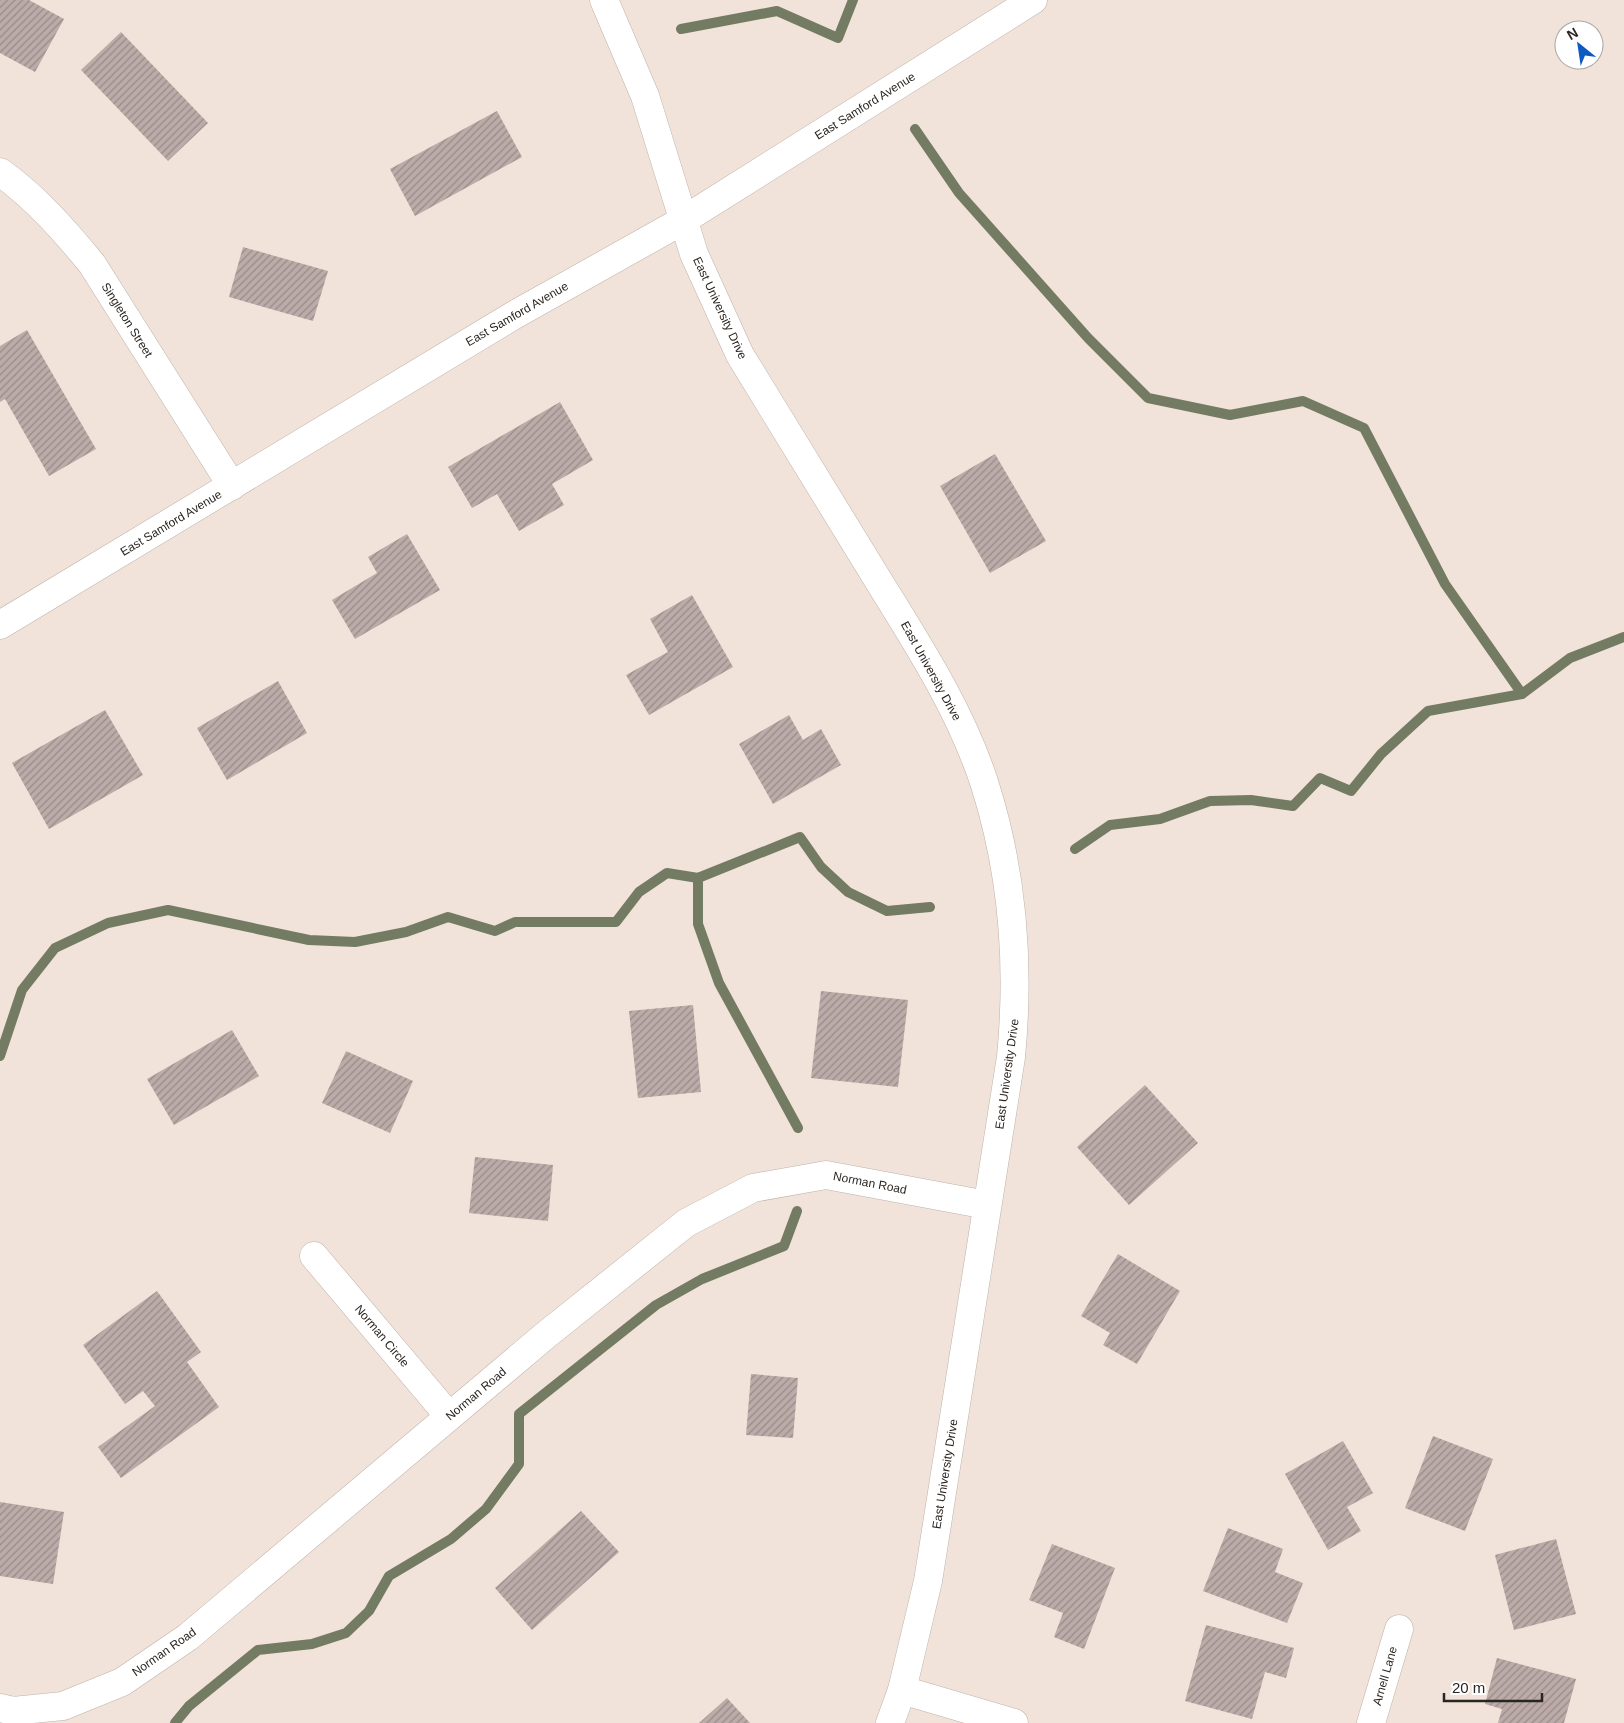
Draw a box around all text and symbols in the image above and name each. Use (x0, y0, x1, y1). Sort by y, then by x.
north arrow (1554, 20, 1604, 70)
text: N (1564, 24, 1581, 43)
street label: East Samford Avenue (812, 69, 918, 143)
street label: East University Drive (690, 255, 750, 362)
street label: East Samford Avenue (463, 279, 571, 349)
street label: Singleton Street (98, 280, 156, 360)
street label: East Samford Avenue (118, 487, 225, 559)
street label: East University Drive (898, 619, 964, 723)
street label: East University Drive (992, 1018, 1022, 1130)
street label: Norman Road (832, 1169, 908, 1197)
street label: Norman Circle (352, 1302, 412, 1370)
street label: Norman Road (443, 1365, 509, 1423)
street label: East University Drive (929, 1418, 961, 1530)
street label: Norman Road (129, 1625, 199, 1679)
street label: Arnell Lane (1370, 1645, 1400, 1707)
scale bar (1444, 1670, 1542, 1702)
text: 20 m (1452, 1679, 1485, 1696)

